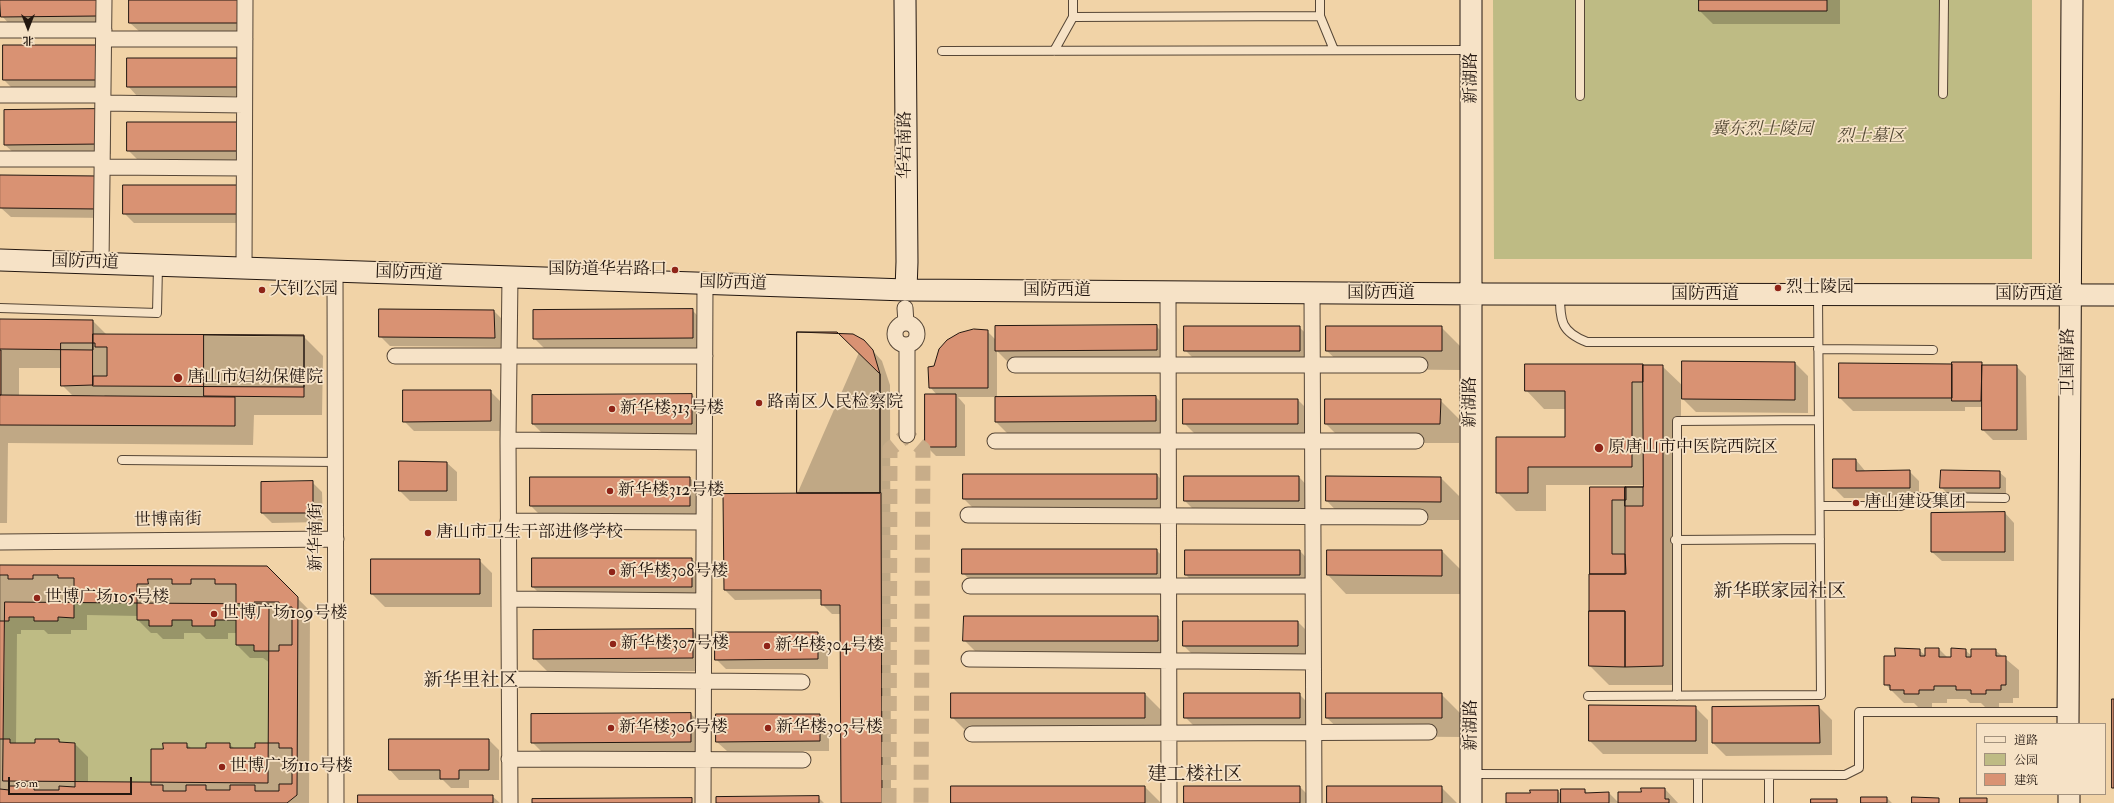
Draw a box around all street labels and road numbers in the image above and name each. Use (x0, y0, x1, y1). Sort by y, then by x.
street label: 新湖路 (1462, 53, 1482, 103)
street label: 华岩南路 (896, 111, 916, 179)
street label: 国防西道 (51, 252, 119, 274)
street label: 国防西道 (375, 263, 443, 285)
street label: 国防西道 (699, 273, 767, 295)
street label: 国防西道 (1023, 281, 1091, 301)
street label: 国防西道 (1347, 284, 1415, 304)
street label: 国防西道 (1671, 285, 1739, 305)
street label: 国防西道 (1995, 285, 2063, 305)
street label: 卫国南路 (2059, 328, 2079, 396)
street label: 新湖路 (1461, 377, 1481, 427)
street label: 新华南街 (307, 503, 327, 571)
street label: 世博南街 (134, 510, 202, 532)
street label: 新湖路 (1462, 700, 1482, 750)

